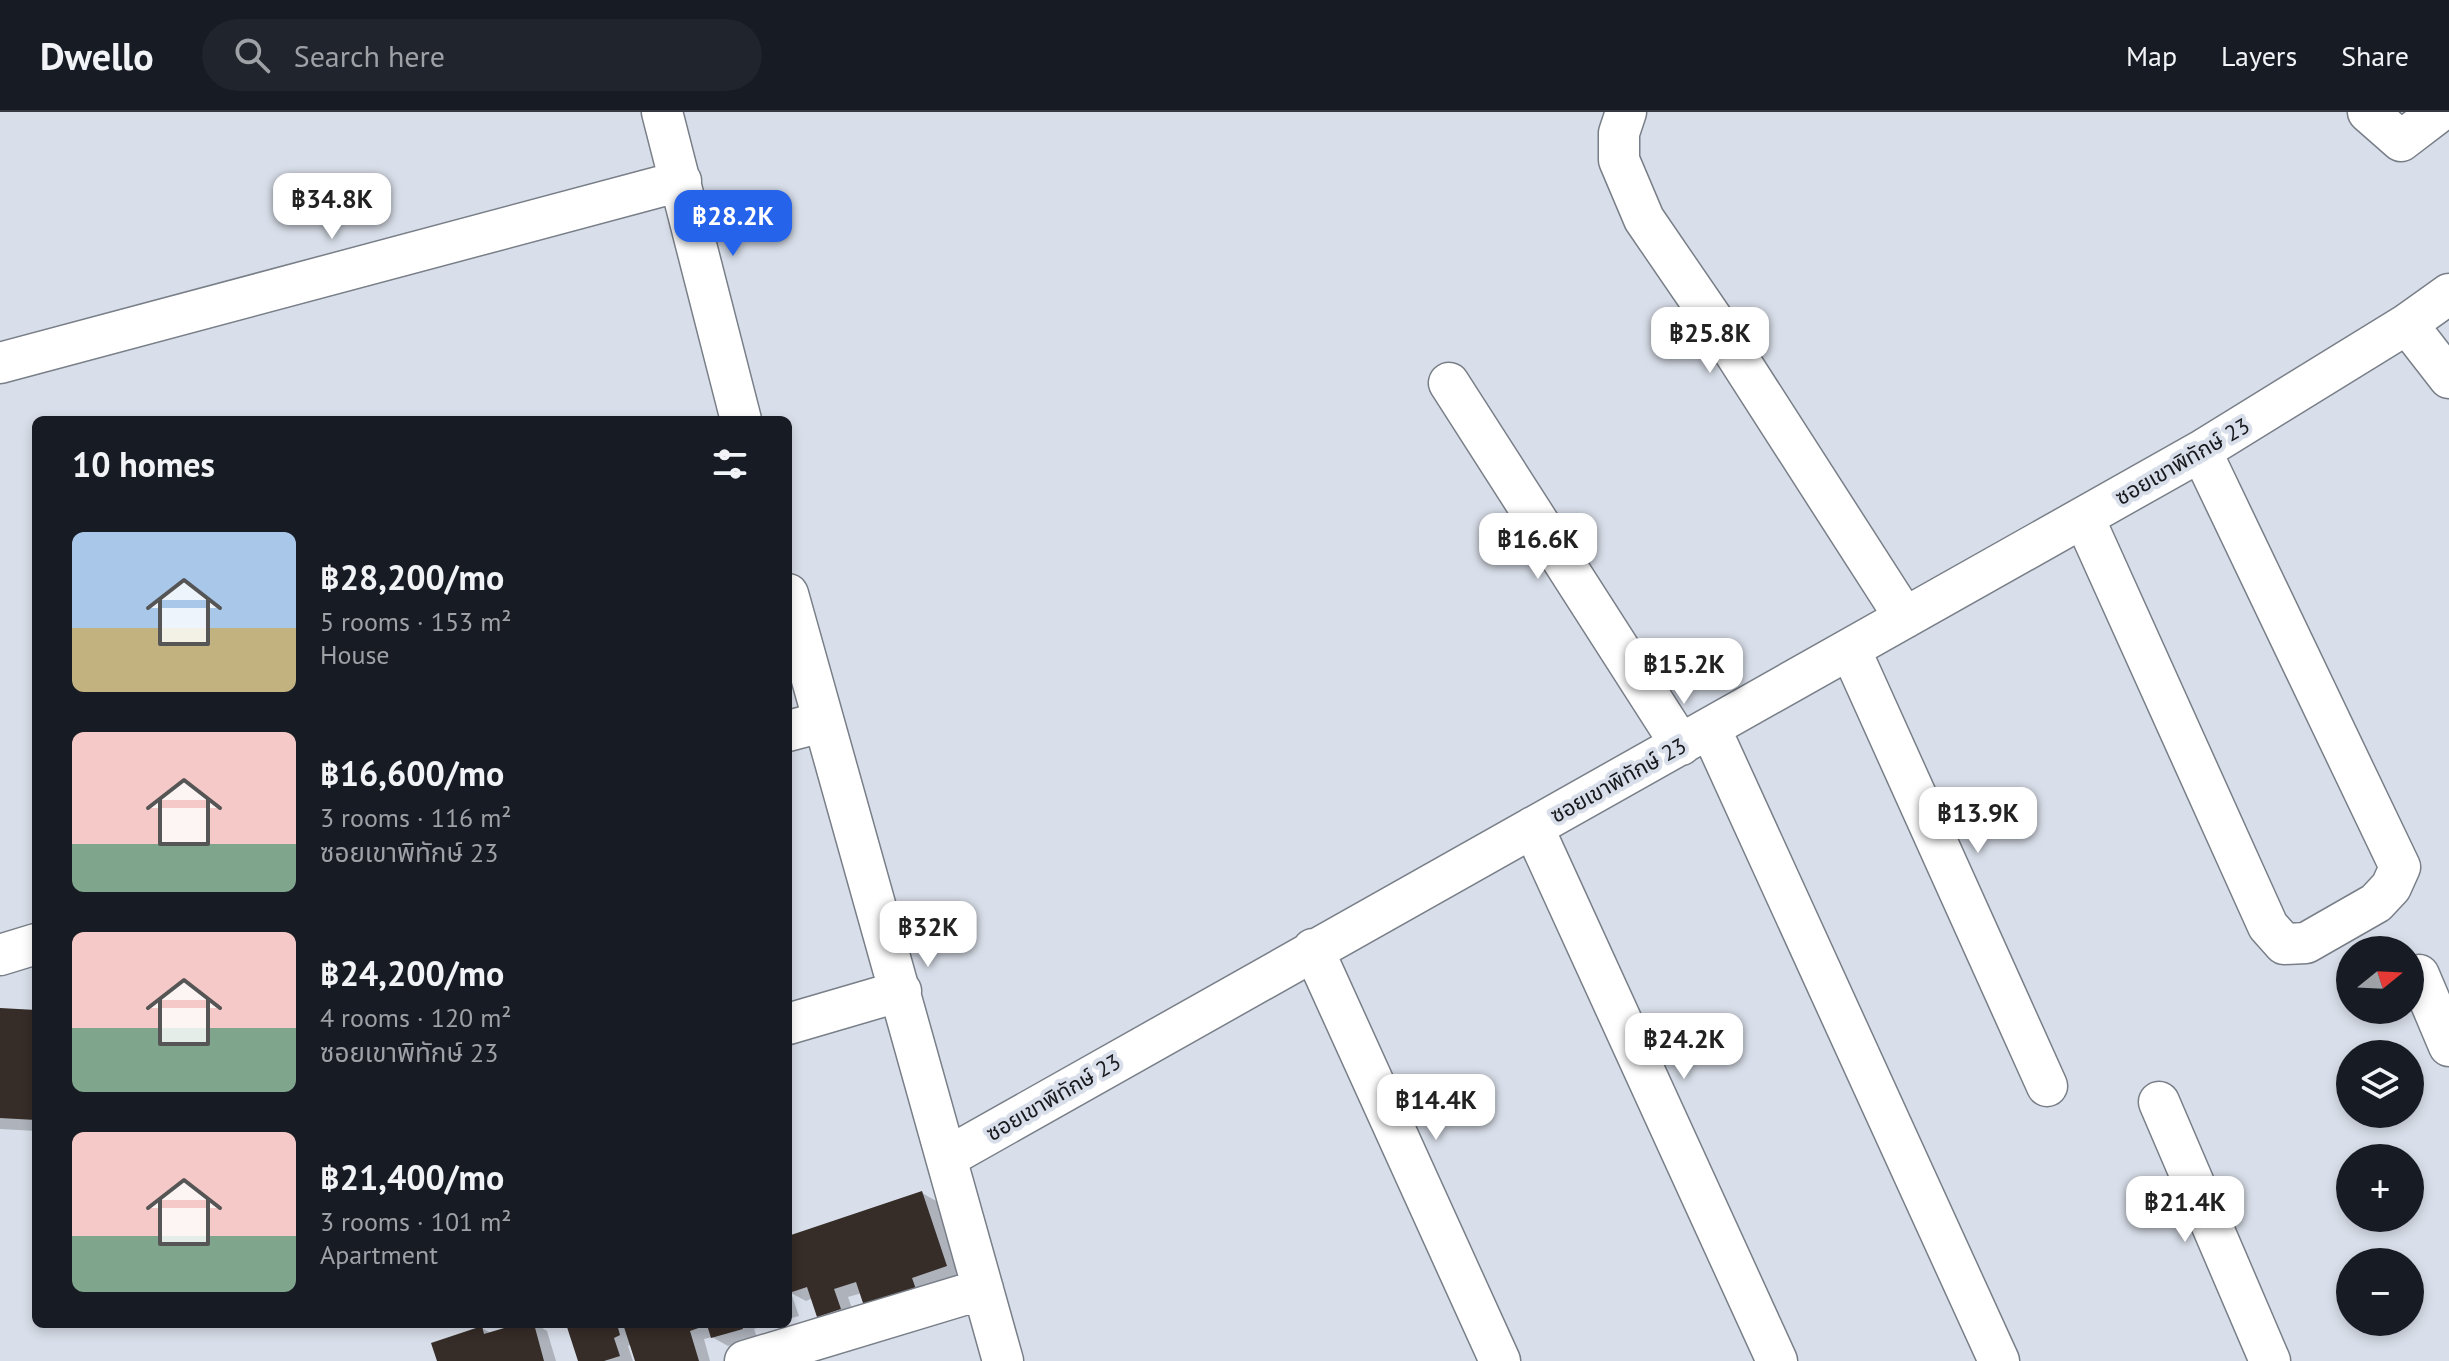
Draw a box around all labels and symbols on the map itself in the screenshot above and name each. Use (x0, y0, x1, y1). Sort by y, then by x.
pin: ฿34.8K (267, 173, 397, 241)
pin: ฿28.2K (668, 190, 798, 258)
pin: ฿25.8K (1645, 307, 1775, 375)
street label: ซอยเขาพิทักษ์ 23 (2110, 411, 2254, 511)
pin: ฿16.6K (1473, 513, 1603, 581)
pin: ฿15.2K (1619, 638, 1749, 706)
street label: ซอยเขาพิทักษ์ 23 (1545, 731, 1691, 829)
pin: ฿13.9K (1913, 787, 2043, 855)
pin: ฿32K (881, 901, 975, 969)
north arrow (2336, 936, 2424, 1024)
pin: ฿24.2K (1619, 1013, 1749, 1081)
street label: ซอยเขาพิทักษ์ 23 (981, 1047, 1125, 1147)
pin: ฿14.4K (1371, 1074, 1501, 1142)
pin: ฿21.4K (2120, 1176, 2250, 1244)

